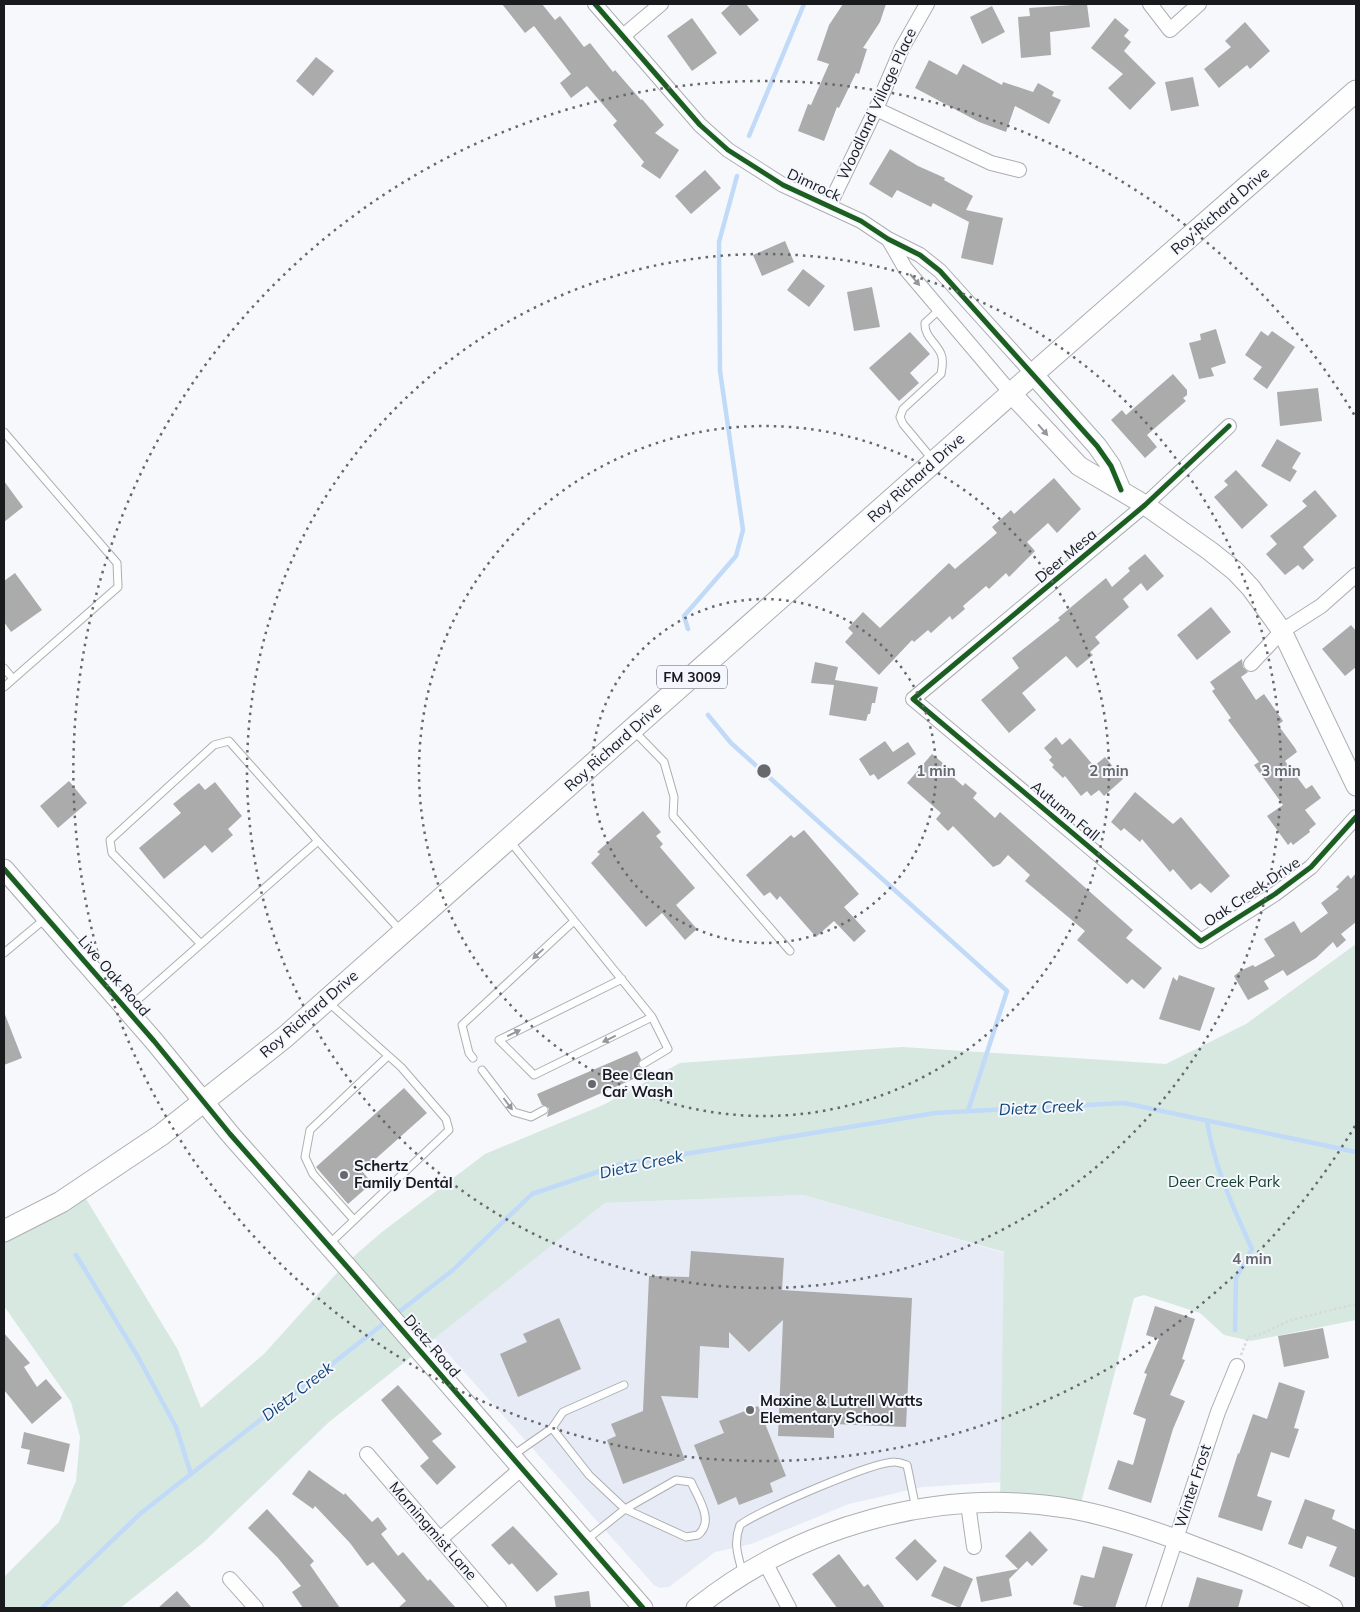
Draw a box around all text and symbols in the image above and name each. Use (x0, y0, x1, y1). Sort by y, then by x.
street label: Woodland Village Place (833, 25, 920, 183)
street label: Roy Richard Drive (1167, 163, 1273, 259)
street label: Dimrock (784, 164, 844, 205)
one-way arrow (910, 273, 921, 286)
one-way arrow (1038, 423, 1049, 436)
street label: Roy Richard Drive (863, 429, 968, 526)
street label: Deer Mesa (1031, 524, 1100, 587)
road number: FM 3009 (657, 666, 727, 689)
street label: Roy Richard Drive (560, 698, 665, 795)
text: 1 min (916, 761, 956, 780)
text: 2 min (1089, 761, 1129, 780)
text: 3 min (1261, 761, 1301, 780)
centre of rings (755, 762, 773, 780)
street label: Autumn Fall (1027, 776, 1104, 845)
street label: Oak Creek Drive (1200, 852, 1303, 931)
street label: Live Oak Road (74, 931, 155, 1020)
one-way arrow (533, 948, 545, 960)
street label: Roy Richard Drive (256, 966, 362, 1062)
one-way arrow (507, 1029, 521, 1037)
one-way arrow (601, 1034, 616, 1043)
place label: Bee Clean Car Wash (602, 1065, 674, 1101)
marker: Bee Clean Car Wash (586, 1078, 598, 1090)
water label: Dietz Creek (998, 1095, 1085, 1119)
one-way arrow (503, 1097, 513, 1111)
water label: Dietz Creek (597, 1145, 685, 1183)
place label: Schertz Family Dental (354, 1156, 453, 1192)
marker: Schertz Family Dental (338, 1169, 350, 1181)
park label: Deer Creek Park (1168, 1172, 1280, 1191)
text: 4 min (1232, 1249, 1272, 1268)
street label: Dietz Road (400, 1311, 465, 1381)
water label: Dietz Creek (257, 1357, 337, 1425)
place label: Maxine & Lutrell Watts Elementary School (760, 1391, 923, 1427)
marker: Maxine & Lutrell Watts Elementary School (744, 1404, 756, 1416)
street label: Winter Frost (1170, 1442, 1215, 1530)
street label: Morningmist Lane (385, 1477, 481, 1584)

